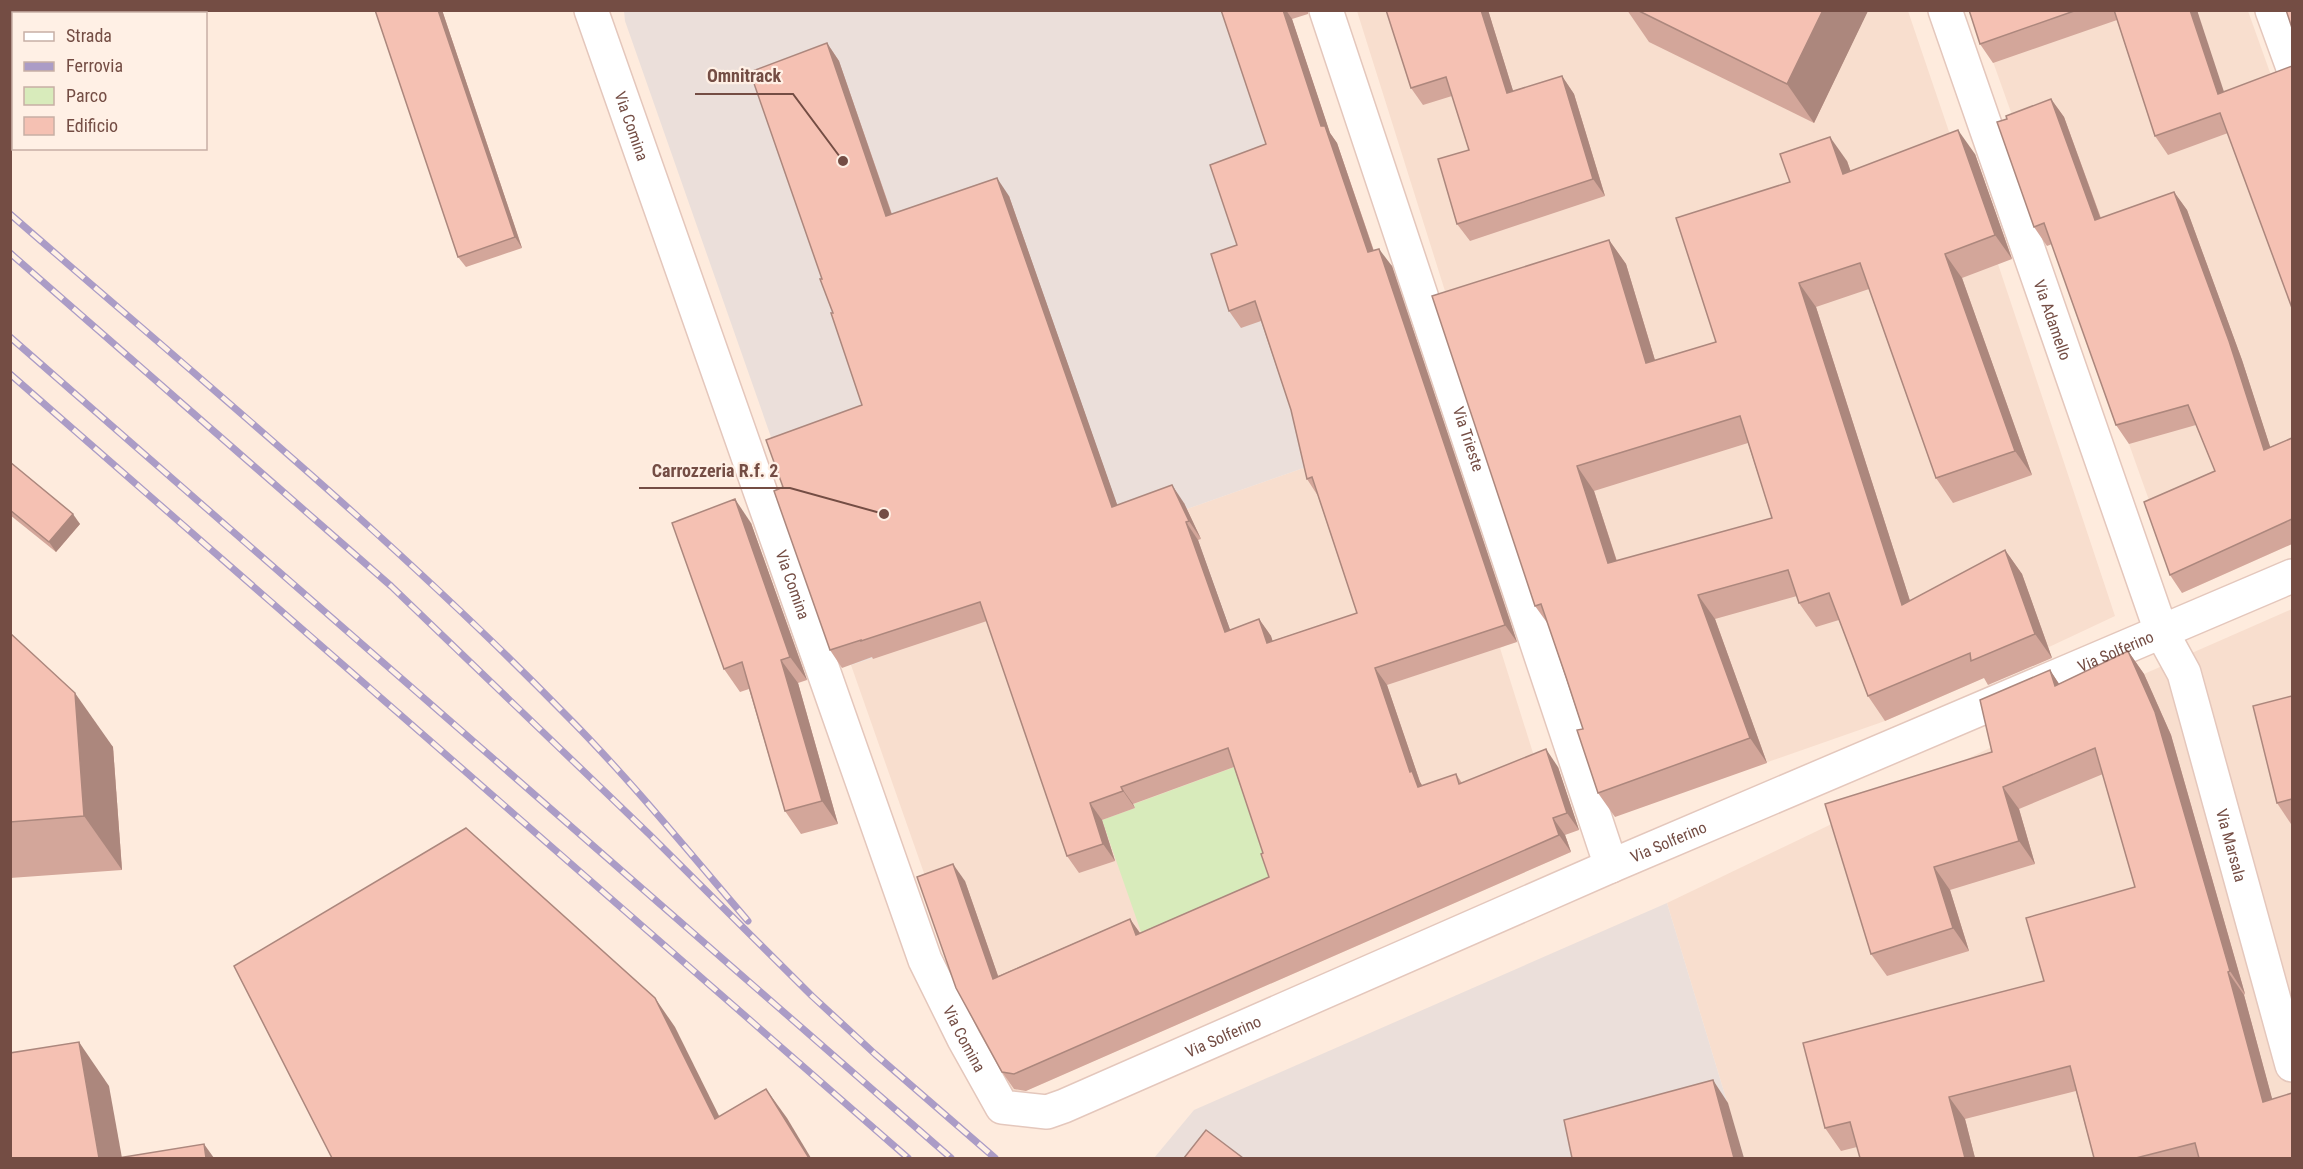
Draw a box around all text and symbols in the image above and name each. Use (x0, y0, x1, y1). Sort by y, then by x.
legend (12, 12, 207, 150)
text: Strada (66, 25, 112, 46)
text: Ferrovia (66, 55, 123, 76)
callout: Omnitrack (695, 58, 793, 94)
text: Omnitrack (707, 65, 781, 86)
text: Parco (66, 85, 107, 106)
street label: Via Comina (610, 89, 652, 163)
text: Edificio (66, 115, 118, 136)
street label: Via Adamello (2030, 277, 2075, 363)
street label: Via Trieste (1449, 404, 1488, 474)
callout: Carrozzeria R.f. 2 (639, 452, 790, 488)
text: Carrozzeria R.f. 2 (652, 460, 778, 481)
street label: Via Comina (772, 547, 813, 622)
street label: Via Solferino (2075, 627, 2157, 676)
street label: Via Marsala (2212, 807, 2250, 884)
street label: Via Solferino (1628, 817, 1709, 867)
street label: Via Comina (939, 1003, 989, 1075)
street label: Via Solferino (1182, 1012, 1264, 1062)

